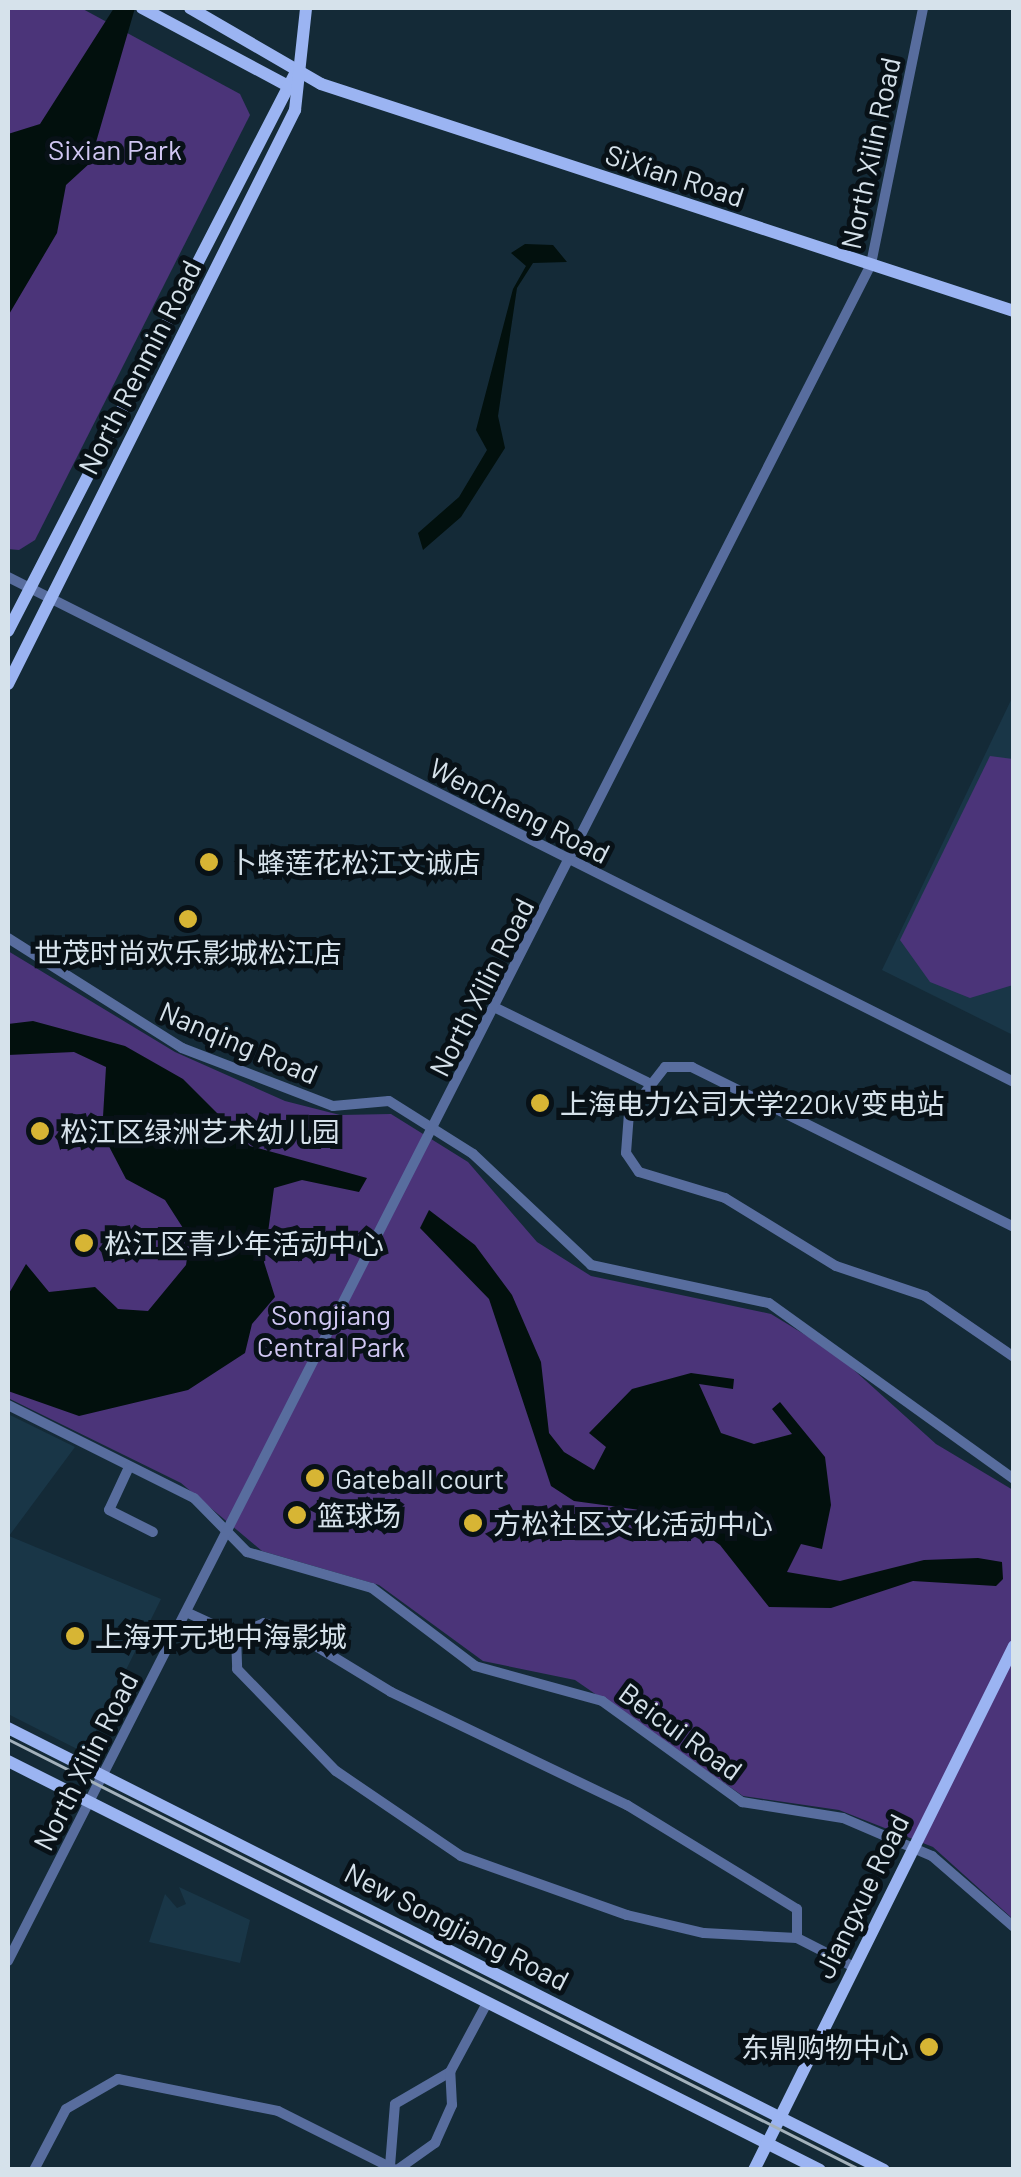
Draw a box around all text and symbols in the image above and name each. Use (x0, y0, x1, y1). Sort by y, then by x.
street label: North Xilin Road (833, 54, 907, 252)
park label: Sixian Park (48, 132, 182, 166)
street label: SiXian Road (601, 137, 749, 213)
street label: North Renmin Road (71, 254, 207, 480)
street label: WenCheng Road (424, 750, 616, 870)
place label: 卜蜂莲花松江文诚店 (229, 845, 481, 879)
marker: 卜蜂莲花松江文诚店 (198, 851, 220, 873)
street label: North Xilin Road (422, 892, 540, 1082)
marker: 世茂时尚欢乐影城松江店 (177, 908, 199, 930)
place label: 世茂时尚欢乐影城松江店 (34, 935, 342, 969)
street label: Nanqing Road (155, 994, 323, 1090)
place label: 上海电力公司大学220kV变电站 (560, 1086, 944, 1120)
marker: 上海电力公司大学220kV变电站 (529, 1092, 551, 1114)
place label: 松江区绿洲艺术幼儿园 (60, 1114, 340, 1148)
marker: 松江区绿洲艺术幼儿园 (29, 1120, 51, 1142)
place label: 松江区青少年活动中心 (104, 1226, 384, 1260)
marker: 松江区青少年活动中心 (73, 1232, 95, 1254)
park label: Songjiang Central Park (257, 1297, 405, 1363)
place label: Gateball court (335, 1461, 504, 1495)
marker: Gateball court (304, 1467, 326, 1489)
place label: 篮球场 (317, 1498, 401, 1532)
marker: 篮球场 (286, 1504, 308, 1526)
place label: 方松社区文化活动中心 (493, 1506, 773, 1540)
marker: 方松社区文化活动中心 (462, 1512, 484, 1534)
place label: 上海开元地中海影城 (95, 1619, 347, 1653)
marker: 上海开元地中海影城 (64, 1625, 86, 1647)
street label: North Xilin Road (26, 1666, 144, 1856)
street label: Beicui Road (613, 1675, 749, 1787)
street label: Jiangxue Road (807, 1808, 915, 1984)
street label: New Songjiang Road (339, 1855, 575, 1997)
place label: 东鼎购物中心 (741, 2030, 909, 2064)
marker: 东鼎购物中心 (918, 2036, 940, 2058)

